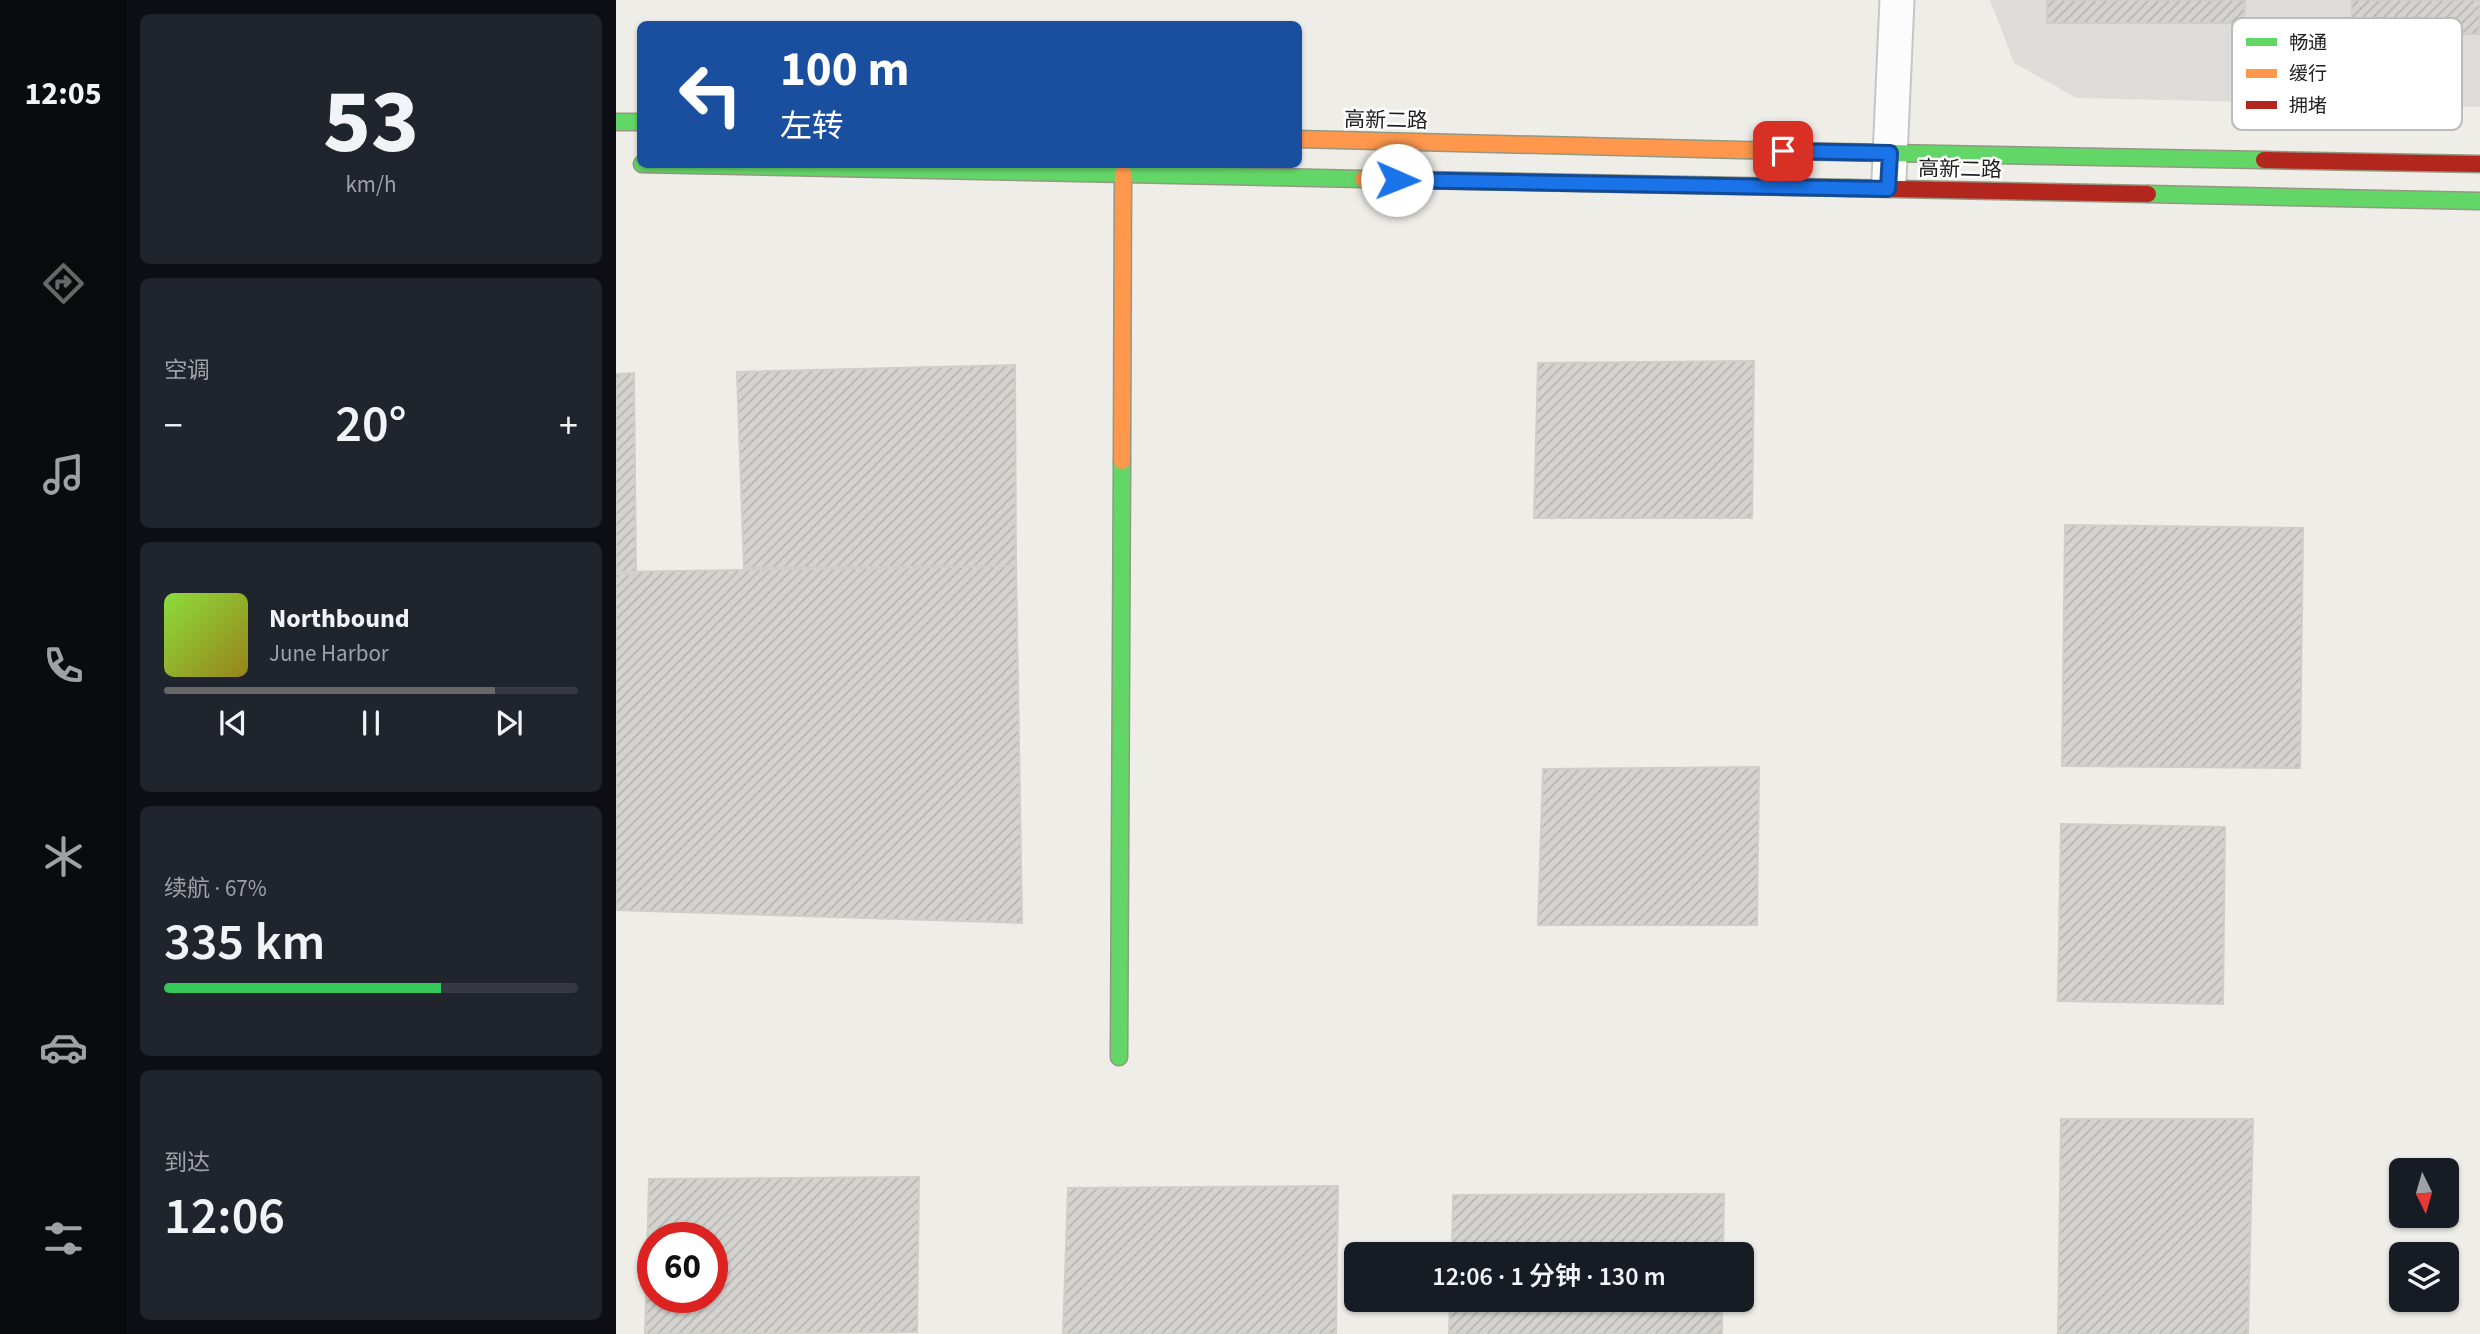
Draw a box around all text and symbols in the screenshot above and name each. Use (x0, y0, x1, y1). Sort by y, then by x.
legend (2232, 18, 2462, 130)
text: 畅通 (2289, 30, 2327, 57)
text: 100 m (780, 35, 909, 105)
icon: left (665, 49, 756, 140)
text: 53 (323, 58, 419, 187)
text: 缓行 (2289, 61, 2327, 88)
text: 12:05 (24, 71, 102, 117)
text: 拥堵 (2289, 93, 2327, 120)
text: 左转 (780, 104, 844, 150)
street label: 高新二路 (1344, 104, 1428, 136)
pin (1753, 121, 1813, 181)
icon: arrive (1764, 132, 1802, 170)
position arrow (1360, 143, 1434, 217)
street label: 高新二路 (1918, 153, 2002, 185)
text: km/h (345, 168, 397, 201)
icon: directions (39, 259, 88, 308)
text: 空调 (164, 354, 210, 387)
text: 20° (335, 388, 407, 462)
text: − (164, 399, 183, 453)
text: + (559, 399, 578, 453)
icon: music (39, 450, 88, 499)
text: Northbound (269, 600, 410, 637)
text: June Harbor (269, 637, 389, 670)
icon: phone (39, 641, 88, 690)
icon: previous (214, 704, 252, 742)
icon: pause (352, 704, 390, 742)
icon: next (490, 704, 528, 742)
icon: climate (39, 832, 88, 881)
text: 续航 · 67% (164, 872, 267, 905)
text: 335 km (164, 906, 325, 980)
icon: car (39, 1023, 88, 1072)
text: 到达 (164, 1146, 210, 1179)
north arrow (2389, 1158, 2459, 1228)
map controls (2389, 1158, 2459, 1312)
text: 12:06 (164, 1180, 285, 1254)
icon: filters (39, 1214, 88, 1263)
speed limit sign: 60 (637, 1222, 728, 1313)
button: layers (2389, 1242, 2459, 1312)
text: 12:06 · 1 分钟 · 130 m (1432, 1258, 1666, 1295)

